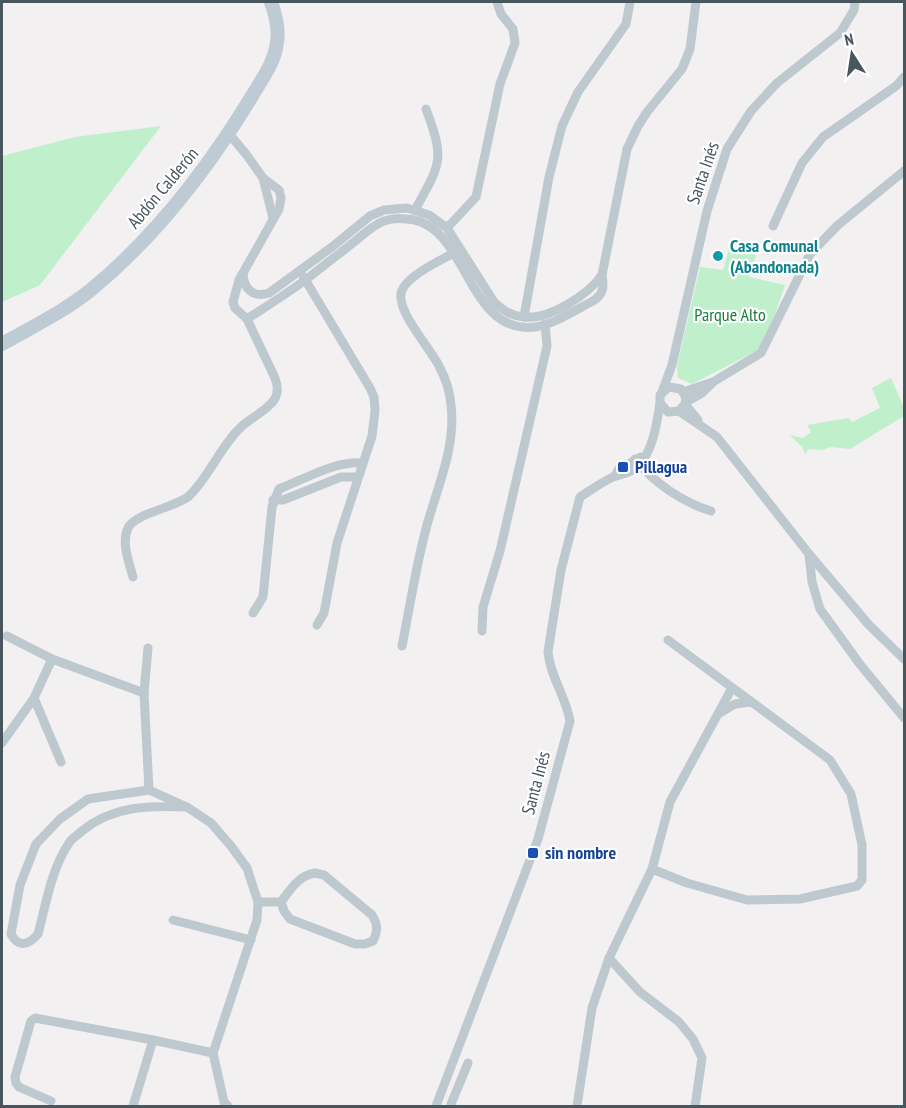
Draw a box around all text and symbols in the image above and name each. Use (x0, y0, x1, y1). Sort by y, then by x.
north arrow (822, 24, 882, 84)
text: N (843, 29, 855, 50)
street label: Santa Inés (681, 139, 724, 207)
street label: Abdón Calderón (122, 142, 203, 233)
place label: Casa Comunal (Abandonada) (730, 234, 819, 278)
marker: Casa Comunal (Abandonada) (711, 249, 725, 263)
park label: Parque Alto (694, 303, 766, 326)
place label: Pillagua (635, 455, 687, 478)
marker: Pillagua (616, 460, 630, 474)
street label: Santa Inés (516, 749, 555, 817)
place label: sin nombre (545, 841, 616, 864)
marker: sin nombre (526, 846, 540, 860)

